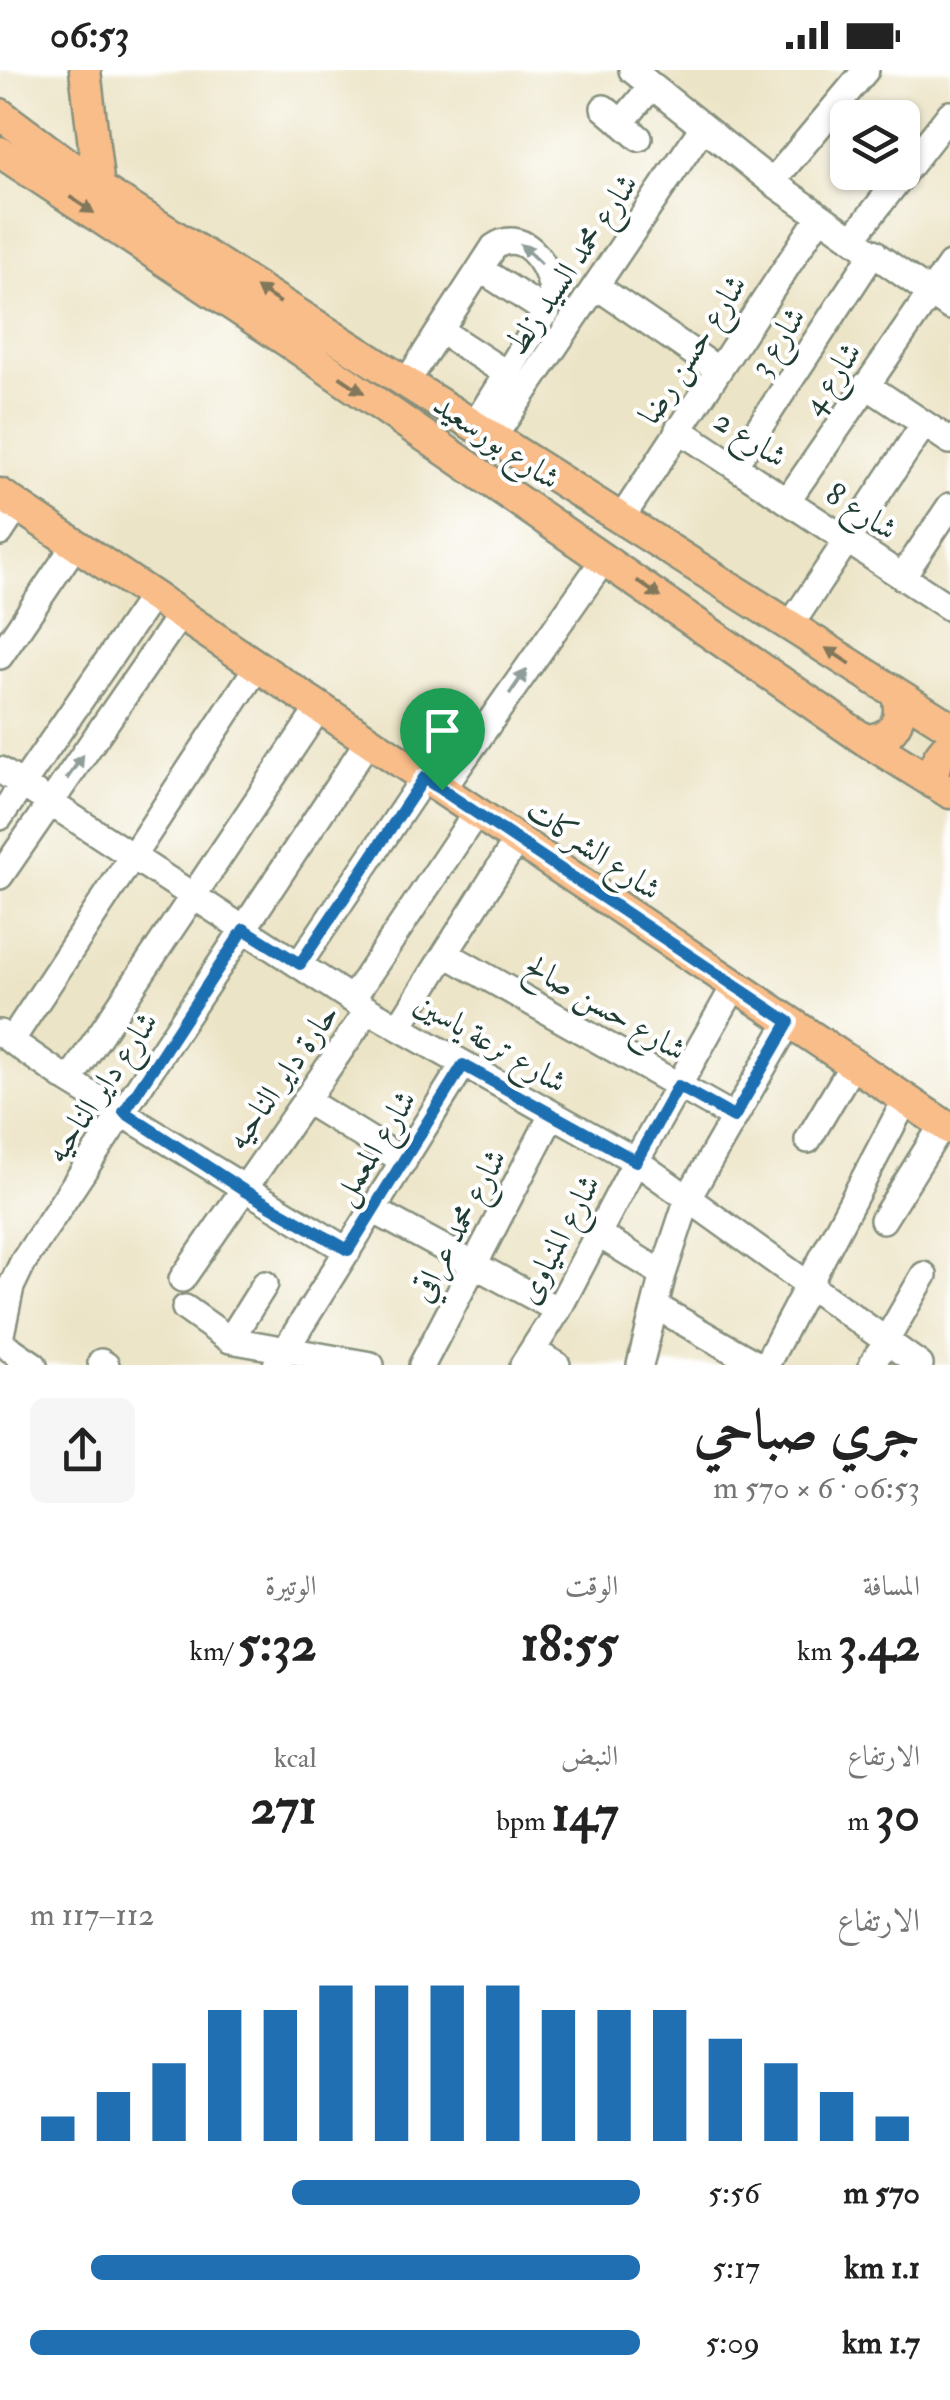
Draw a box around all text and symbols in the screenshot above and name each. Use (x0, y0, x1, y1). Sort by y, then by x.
text: 06:53 (50, 11, 129, 59)
map controls (830, 100, 920, 190)
button: layers (830, 100, 920, 190)
street label: شارع محمد السيد زلط (496, 166, 652, 366)
one-way arrow (68, 195, 96, 214)
one-way arrow (519, 242, 543, 265)
street label: شارع حسن رضا (630, 267, 761, 435)
one-way arrow (254, 287, 282, 305)
street label: شارع 3 (741, 299, 820, 387)
street label: شارع 4 (793, 334, 876, 426)
one-way arrow (339, 375, 366, 394)
street label: شارع بورسعيد (422, 385, 568, 504)
street label: شارع 2 (703, 401, 794, 482)
street label: شارع 8 (815, 474, 905, 555)
one-way arrow (636, 579, 663, 598)
one-way arrow (824, 648, 852, 666)
one-way arrow (508, 668, 527, 695)
pin (400, 688, 485, 791)
icon: arrive (415, 703, 470, 758)
one-way arrow (65, 754, 84, 781)
street label: شارع الشركات (515, 790, 669, 915)
street label: شارع حسن صالح (515, 946, 693, 1075)
street label: شارع ترعة ياسين (404, 983, 574, 1108)
street label: حارة داير الناحيه (218, 996, 348, 1158)
street label: شارع داير الناحيه (37, 1004, 172, 1174)
street label: شارع المعمل (324, 1083, 431, 1215)
street label: شارع محمد عراقي (402, 1142, 521, 1312)
street label: شارع المنياوى (508, 1168, 615, 1314)
text: جري صباحي (694, 1396, 920, 1465)
button: share (30, 1398, 135, 1503)
text: 06:53 · 6 × 570 m (713, 1468, 920, 1508)
text: الوتيرة (265, 1569, 317, 1604)
text: الوقت (565, 1569, 618, 1604)
text: المسافة (863, 1569, 920, 1604)
text: 5:32 (238, 1613, 317, 1676)
text: 18:55 (521, 1613, 618, 1676)
text: 3.42 (838, 1613, 920, 1676)
text: /km (190, 1634, 238, 1669)
text: km (797, 1634, 838, 1669)
text: النبض (561, 1739, 618, 1774)
text: الارتفاع (847, 1739, 920, 1774)
text: kcal (274, 1741, 317, 1776)
text: 271 (251, 1776, 317, 1839)
text: 147 (552, 1783, 618, 1846)
text: 30 (875, 1783, 920, 1846)
text: bpm (496, 1804, 552, 1839)
text: m (848, 1804, 875, 1839)
text: 112–117 m (30, 1895, 154, 1935)
text: الارتفاع (837, 1901, 920, 1941)
text: 5:56 (708, 2173, 760, 2213)
text: 570 m (843, 2173, 920, 2213)
text: 5:17 (712, 2248, 760, 2288)
text: 1.1 km (844, 2248, 920, 2288)
text: 5:09 (705, 2323, 760, 2363)
text: 1.7 km (842, 2323, 920, 2363)

